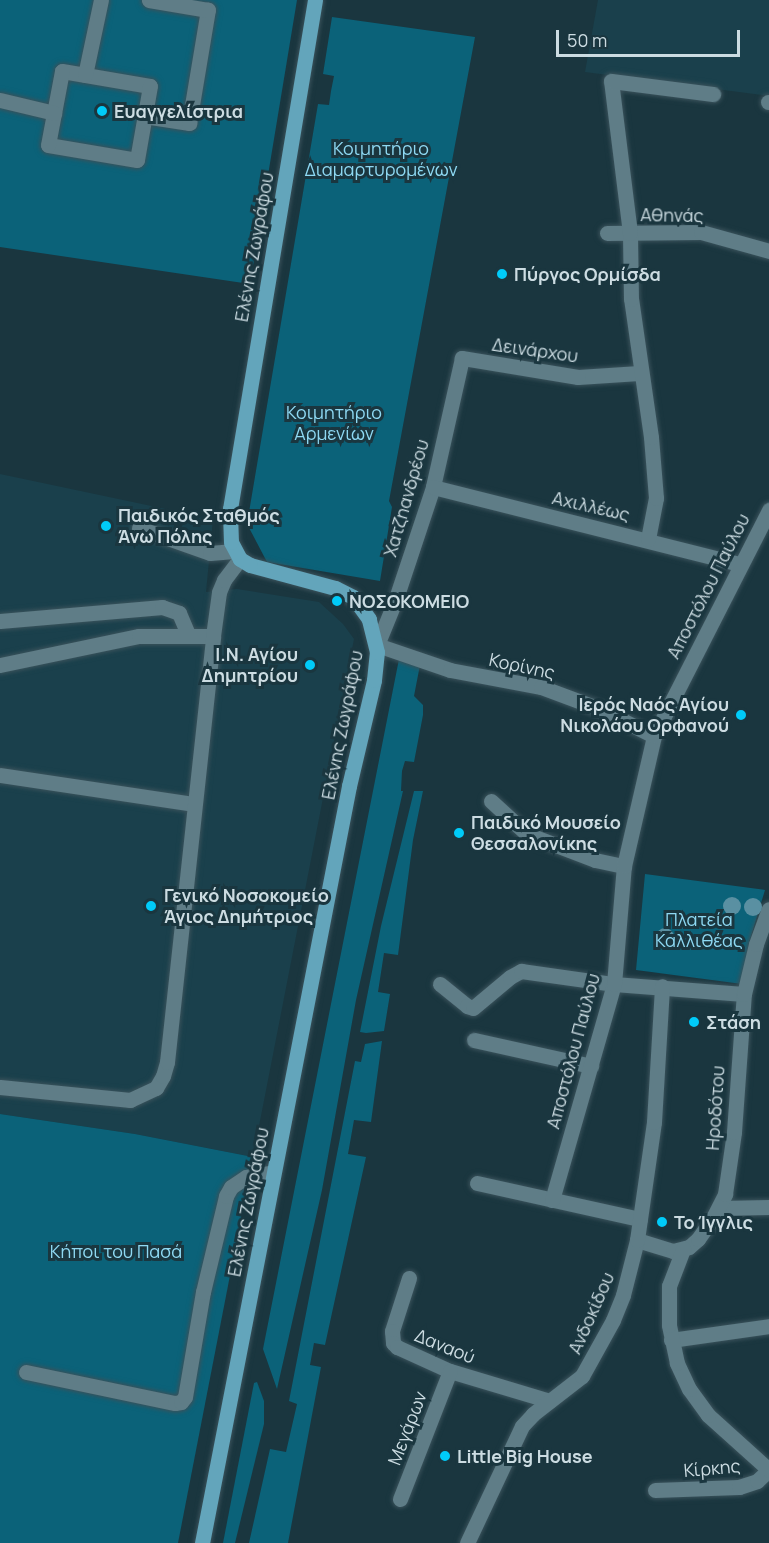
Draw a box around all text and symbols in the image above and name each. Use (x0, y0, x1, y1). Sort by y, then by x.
scale bar (559, 18, 744, 56)
text: 50 m (567, 28, 607, 52)
place label: Ευαγγελίστρια (114, 100, 243, 122)
marker: Ευαγγελίστρια (95, 104, 109, 118)
park label: Κοιμητήριο Διαμαρτυρομένων (304, 138, 458, 180)
street label: Ελένης Ζωγράφου (230, 171, 278, 323)
street label: Αθηνάς (640, 204, 704, 226)
place label: Πύργος Ορμίσδα (514, 263, 661, 285)
marker: Πύργος Ορμίσδα (495, 267, 509, 281)
street label: Δεινάρχου (491, 333, 579, 367)
park label: Κοιμητήριο Αρμενίων (286, 402, 382, 444)
street label: Χατζηανδρέου (379, 437, 433, 559)
street label: Αχιλλέως (550, 487, 632, 525)
place label: Παιδικός Σταθμός Άνω Πόλης (118, 505, 280, 548)
street label: Αποστόλου Παύλου (662, 510, 754, 662)
marker: Παιδικός Σταθμός Άνω Πόλης (99, 519, 113, 533)
place label: ΝΟΣΟΚΟΜΕΙΟ (349, 590, 469, 612)
marker: ΝΟΣΟΚΟΜΕΙΟ (330, 594, 344, 608)
place label: Ι.Ν. Αγίου Δημητρίου (202, 644, 298, 686)
street label: Ελένης Ζωγράφου (317, 649, 367, 801)
street label: Κορίνης (487, 649, 557, 683)
marker: Ι.Ν. Αγίου Δημητρίου (303, 658, 317, 672)
place label: Ιερός Ναός Αγίου Νικολάου Ορφανού (560, 694, 729, 736)
marker: Ιερός Ναός Αγίου Νικολάου Ορφανού (734, 708, 748, 722)
place label: Παιδικό Μουσείο Θεσσαλονίκης (471, 812, 621, 854)
marker: Παιδικό Μουσείο Θεσσαλονίκης (452, 826, 466, 840)
place label: Γενικό Νοσοκομείο Άγιος Δημήτριος (164, 885, 329, 928)
marker: Γενικό Νοσοκομείο Άγιος Δημήτριος (142, 897, 160, 915)
park label: Πλατεία Καλλιθέας (655, 909, 743, 952)
street label: Αποστόλου Παύλου (542, 971, 604, 1131)
place label: Στάση (706, 1011, 761, 1033)
marker: Στάση (687, 1015, 701, 1029)
street label: Ηροδότου (701, 1065, 729, 1151)
street label: Ελένης Ζωγράφου (223, 1126, 273, 1278)
place label: Το Ίγγλις (674, 1211, 753, 1233)
marker: Το Ίγγλις (655, 1215, 669, 1229)
park label: Κήποι του Πασά (50, 1240, 182, 1262)
street label: Ανδοκίδου (563, 1269, 619, 1357)
street label: Δαναού (412, 1324, 478, 1368)
street label: Μεγάρων (383, 1388, 431, 1468)
place label: Little Big House (457, 1445, 593, 1467)
marker: Little Big House (438, 1449, 452, 1463)
street label: Κίρκης (683, 1455, 741, 1481)

